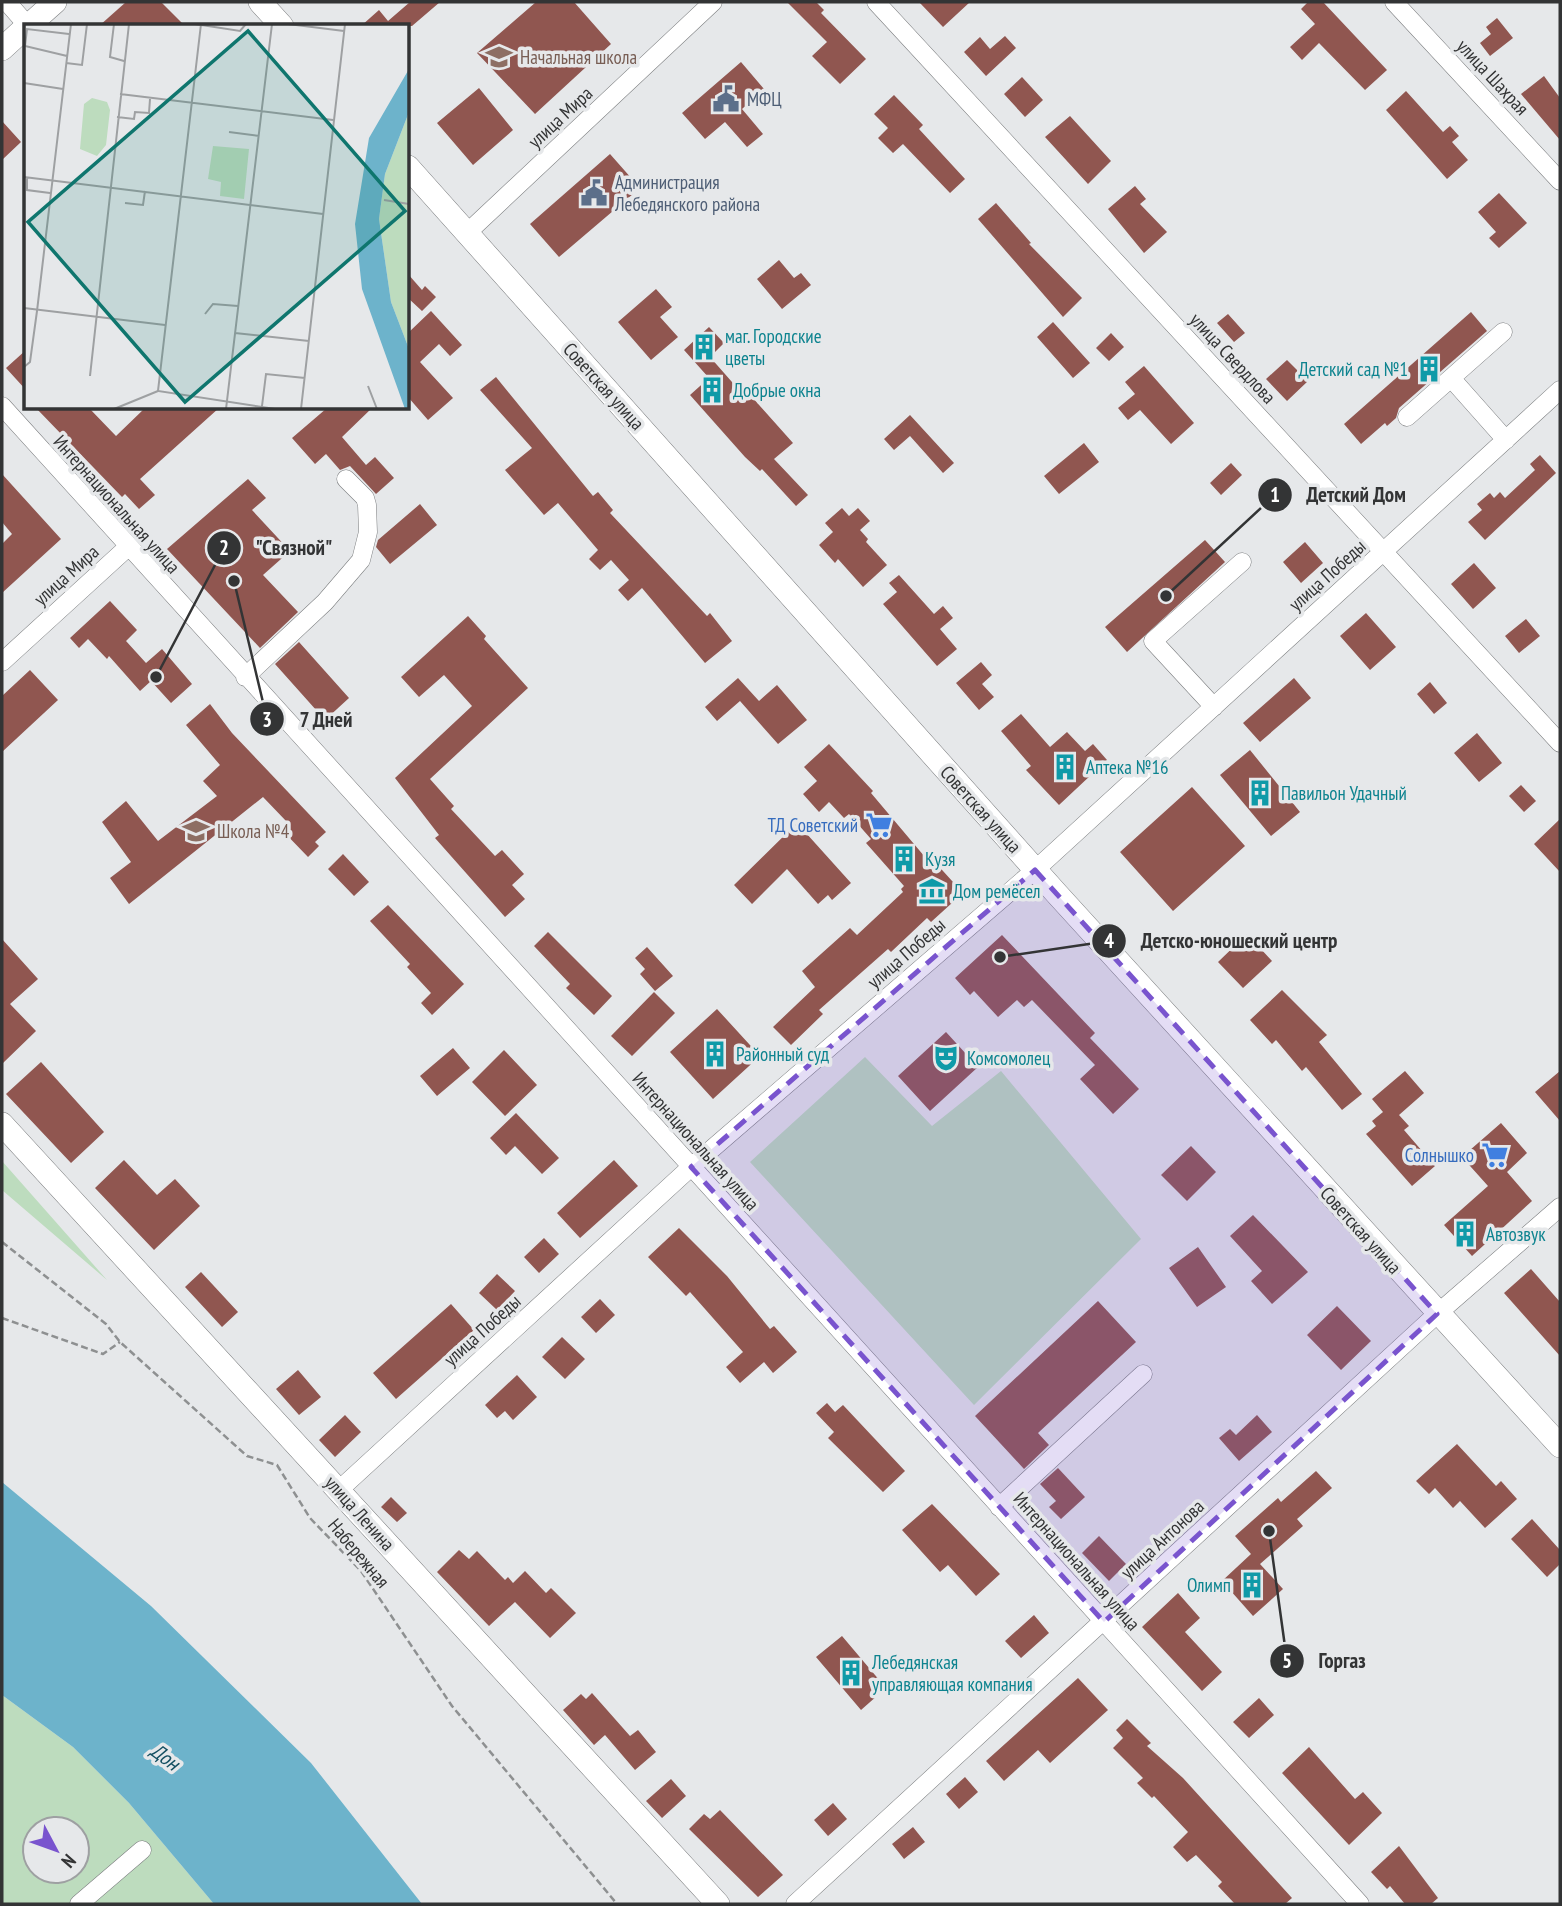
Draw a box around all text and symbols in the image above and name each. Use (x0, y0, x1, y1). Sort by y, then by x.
inset map (24, 24, 410, 410)
street label: улица Шахрая (1452, 34, 1534, 120)
school or university icon: Начальная школа (484, 42, 514, 72)
place label: Начальная школа (520, 45, 637, 69)
street label: улица Мира (523, 81, 597, 153)
public building icon: МФЦ (711, 84, 741, 114)
place label: МФЦ (747, 87, 782, 111)
place label: Администрация Лебедянского района (614, 170, 760, 216)
public building icon: Администрация Лебедянского района (579, 178, 609, 208)
street label: улица Свердлова (1185, 308, 1281, 408)
place label: маг. Городские цветы (725, 324, 822, 370)
building icon: маг. Городские цветы (689, 332, 719, 362)
street label: Советская улица (558, 337, 650, 435)
building icon: Детский сад №1 (1414, 354, 1444, 384)
place label: Детский сад №1 (1299, 357, 1408, 381)
building icon: Добрые окна (697, 375, 727, 405)
place label: Добрые окна (733, 378, 821, 402)
street label: Интернациональная улица (48, 430, 186, 578)
callout: Детский Дом (1257, 474, 1420, 516)
text: 1 (1270, 481, 1280, 508)
text: Детский Дом (1306, 481, 1406, 508)
callout: "Связной" (207, 527, 347, 569)
text: 2 (219, 534, 229, 561)
text: "Связной" (256, 534, 332, 561)
street label: улица Победы (1283, 534, 1371, 616)
street label: улица Мира (29, 540, 103, 610)
callout: 7 Дней (250, 698, 367, 740)
text: 3 (262, 706, 272, 733)
text: 7 Дней (299, 706, 353, 733)
building icon: Аптека №16 (1050, 752, 1080, 782)
place label: Аптека №16 (1086, 755, 1169, 779)
street label: Советская улица (935, 760, 1027, 858)
building icon: Павильон Удачный (1245, 778, 1275, 808)
place label: Павильон Удачный (1281, 781, 1407, 805)
supermarket icon: ТД Советский (864, 810, 894, 840)
place label: ТД Советский (767, 813, 858, 837)
school or university icon: Школа №4 (181, 816, 211, 846)
place label: Школа №4 (217, 819, 290, 843)
building icon: Кузя (889, 844, 919, 874)
place label: Кузя (925, 847, 955, 871)
museum icon: Дом ремёсел (917, 876, 947, 906)
place label: Дом ремёсел (953, 879, 1041, 903)
street label: улица Победы (862, 913, 950, 993)
callout: Детско-юношеский центр (1091, 920, 1351, 962)
text: 4 (1104, 927, 1114, 954)
text: Детско-юношеский центр (1141, 927, 1337, 954)
building icon: Районный суд (700, 1039, 730, 1069)
place label: Районный суд (736, 1042, 830, 1066)
theatre icon: Комсомолец (931, 1043, 961, 1073)
place label: Комсомолец (967, 1046, 1051, 1070)
street label: Интернациональная улица (627, 1067, 765, 1215)
supermarket icon: Солнышко (1480, 1140, 1510, 1170)
place label: Солнышко (1405, 1143, 1474, 1167)
street label: Советская улица (1315, 1181, 1407, 1279)
building icon: Автозвук (1450, 1219, 1480, 1249)
place label: Автозвук (1486, 1222, 1546, 1246)
street label: улица Победы (438, 1289, 526, 1371)
street label: улица Ленина (320, 1470, 400, 1556)
street label: Интернациональная улица (1008, 1487, 1146, 1635)
street label: улица Антонова (1115, 1494, 1209, 1584)
street label: Набережная (323, 1513, 395, 1593)
building icon: Олимп (1237, 1570, 1267, 1600)
place label: Олимп (1187, 1573, 1231, 1597)
callout: Горгаз (1269, 1640, 1380, 1682)
text: 5 (1282, 1647, 1292, 1674)
text: Горгаз (1318, 1647, 1366, 1674)
place label: Лебедянская управляющая компания (871, 1650, 1033, 1696)
building icon: Лебедянская управляющая компания (836, 1658, 866, 1688)
water label: Дон (145, 1736, 187, 1777)
north arrow (21, 1815, 91, 1885)
text: N (56, 1849, 81, 1873)

